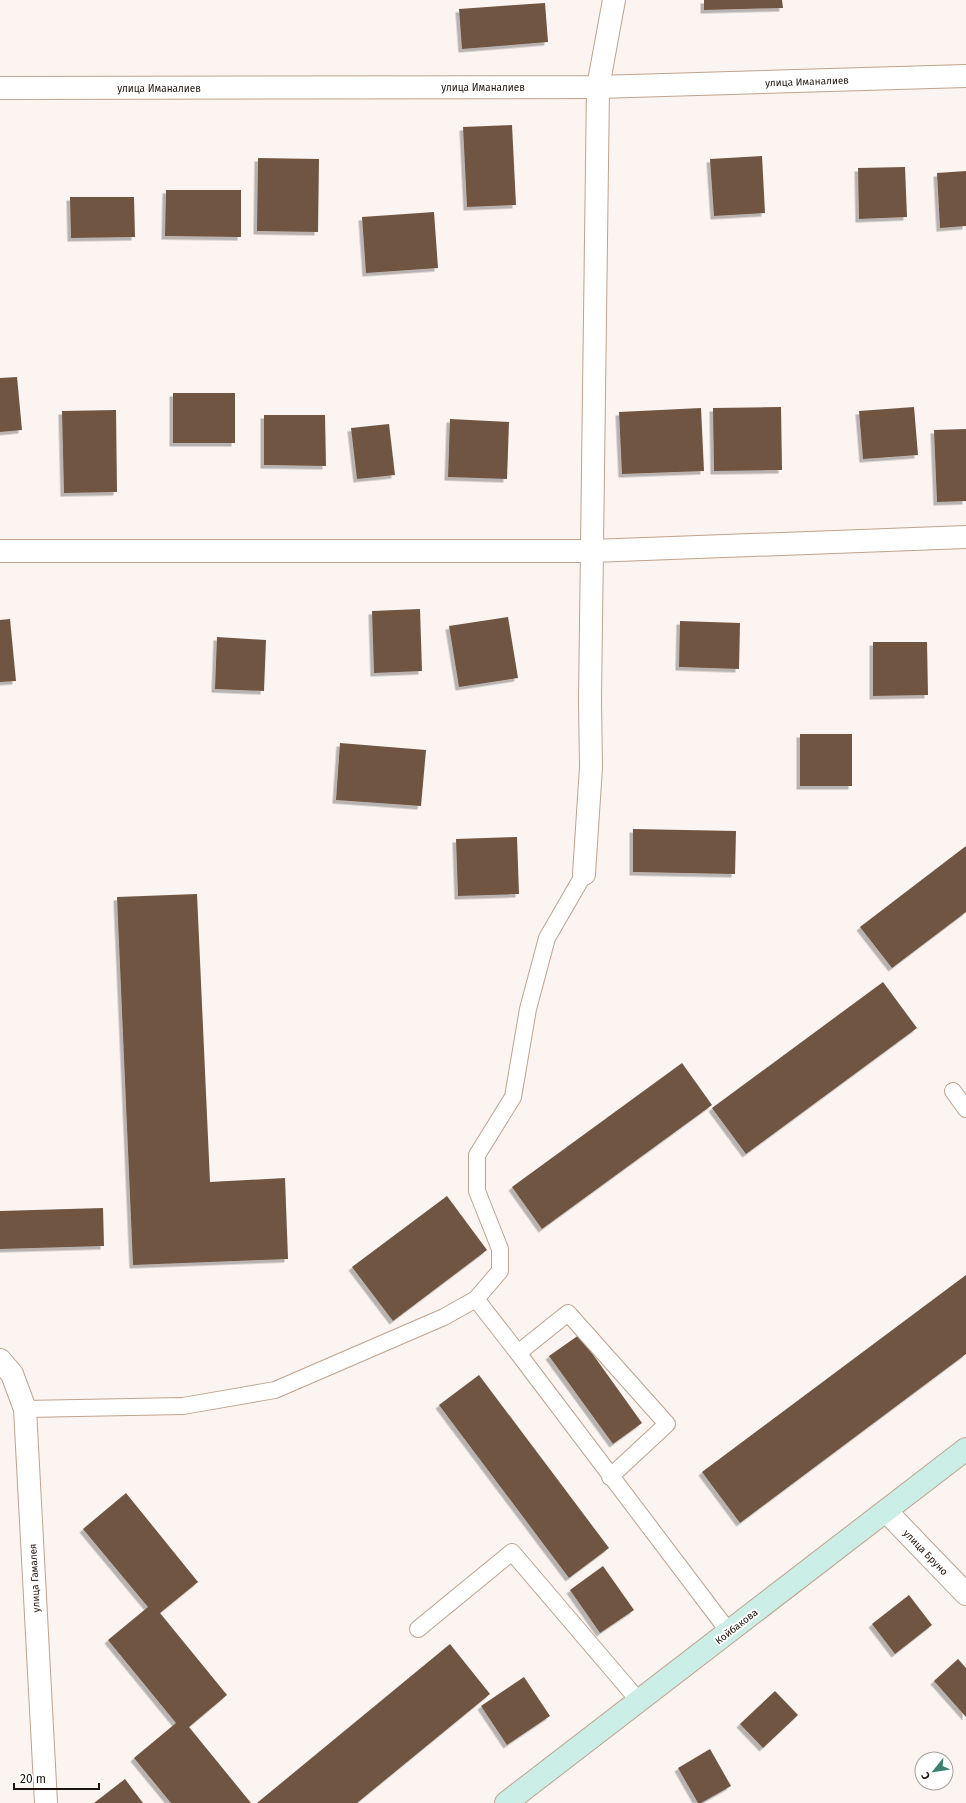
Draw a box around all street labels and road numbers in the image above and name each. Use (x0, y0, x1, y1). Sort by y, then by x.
street label: улица Иманалиев (765, 75, 849, 89)
street label: улица Иманалиев (441, 82, 525, 94)
street label: улица Иманалиев (117, 83, 201, 95)
street label: улица Бруно (901, 1527, 950, 1578)
street label: улица Гамалея (27, 1543, 43, 1613)
street label: Койбакова (713, 1606, 760, 1647)

